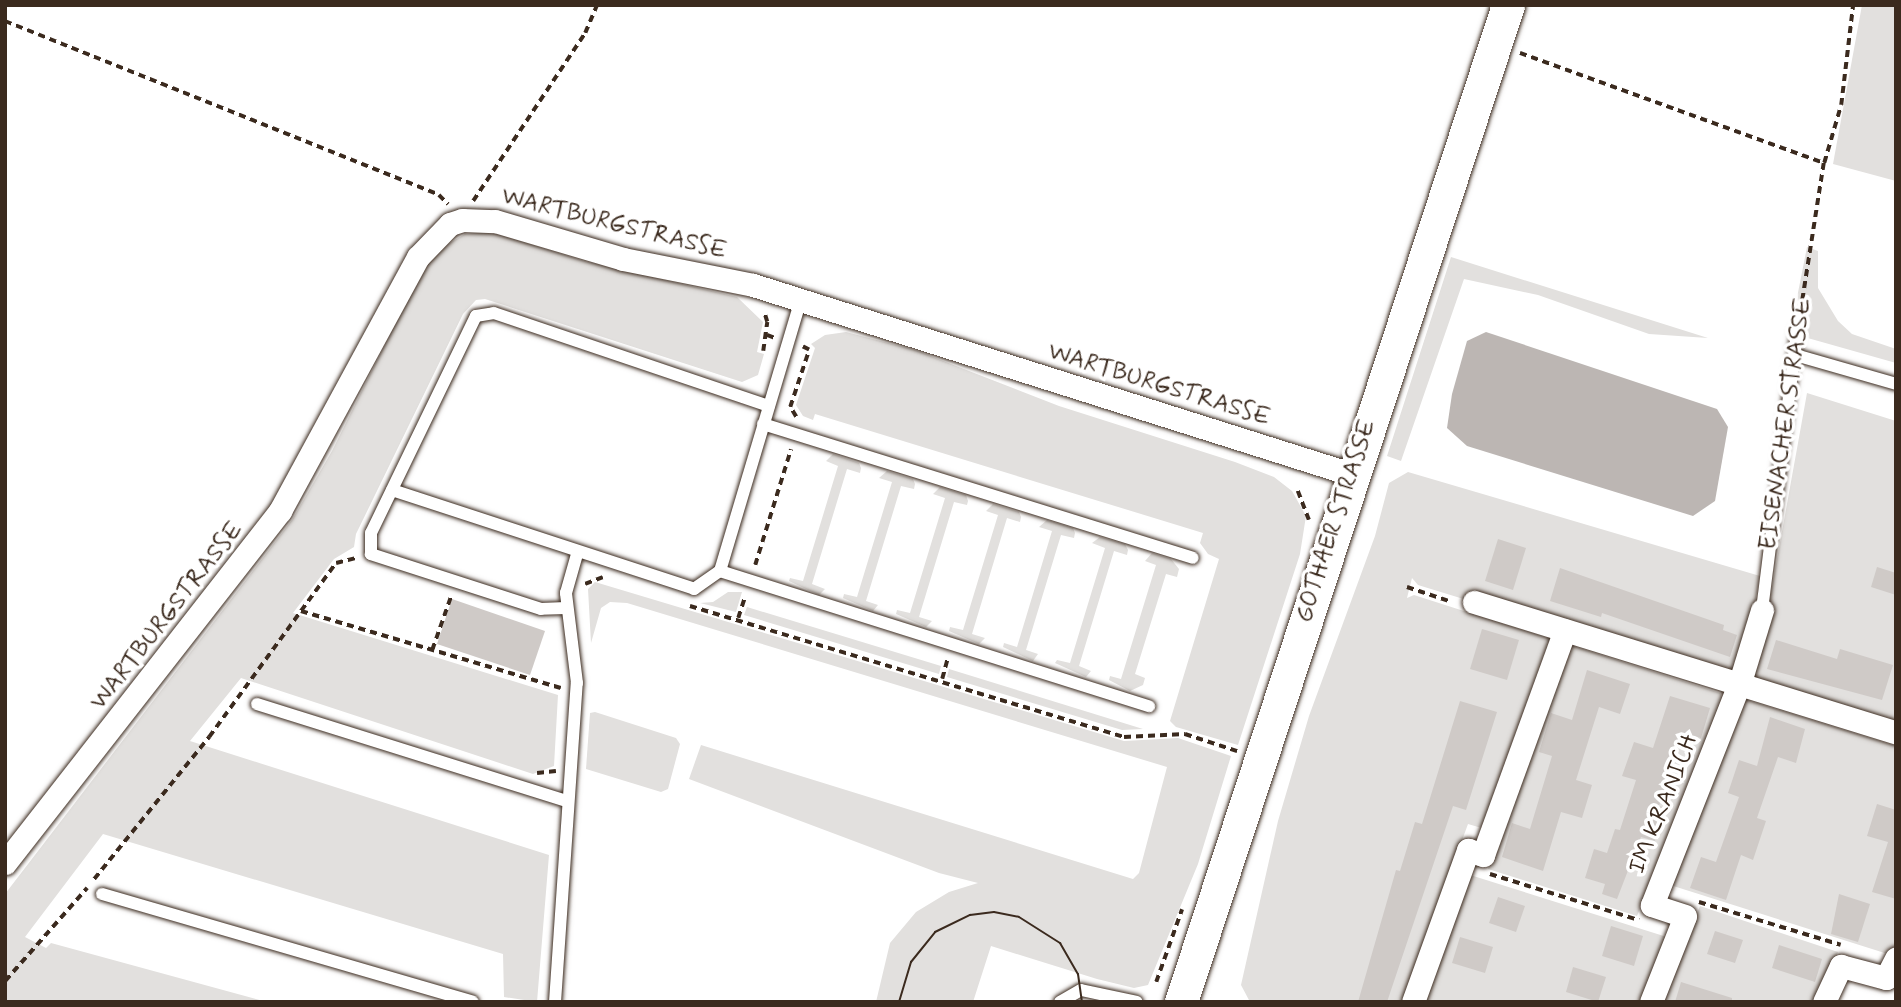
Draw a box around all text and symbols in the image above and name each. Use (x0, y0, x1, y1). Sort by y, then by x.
street label: WARTBURGSTRASSE (498, 182, 730, 266)
street label: EISENACHER STRASSE (1754, 294, 1818, 554)
street label: WARTBURGSTRASSE (1044, 337, 1274, 433)
street label: GOTHAER STRASSE (1289, 414, 1383, 628)
street label: WARTBURGSTRASSE (85, 516, 249, 716)
street label: IM KRANICH (1623, 731, 1705, 877)

